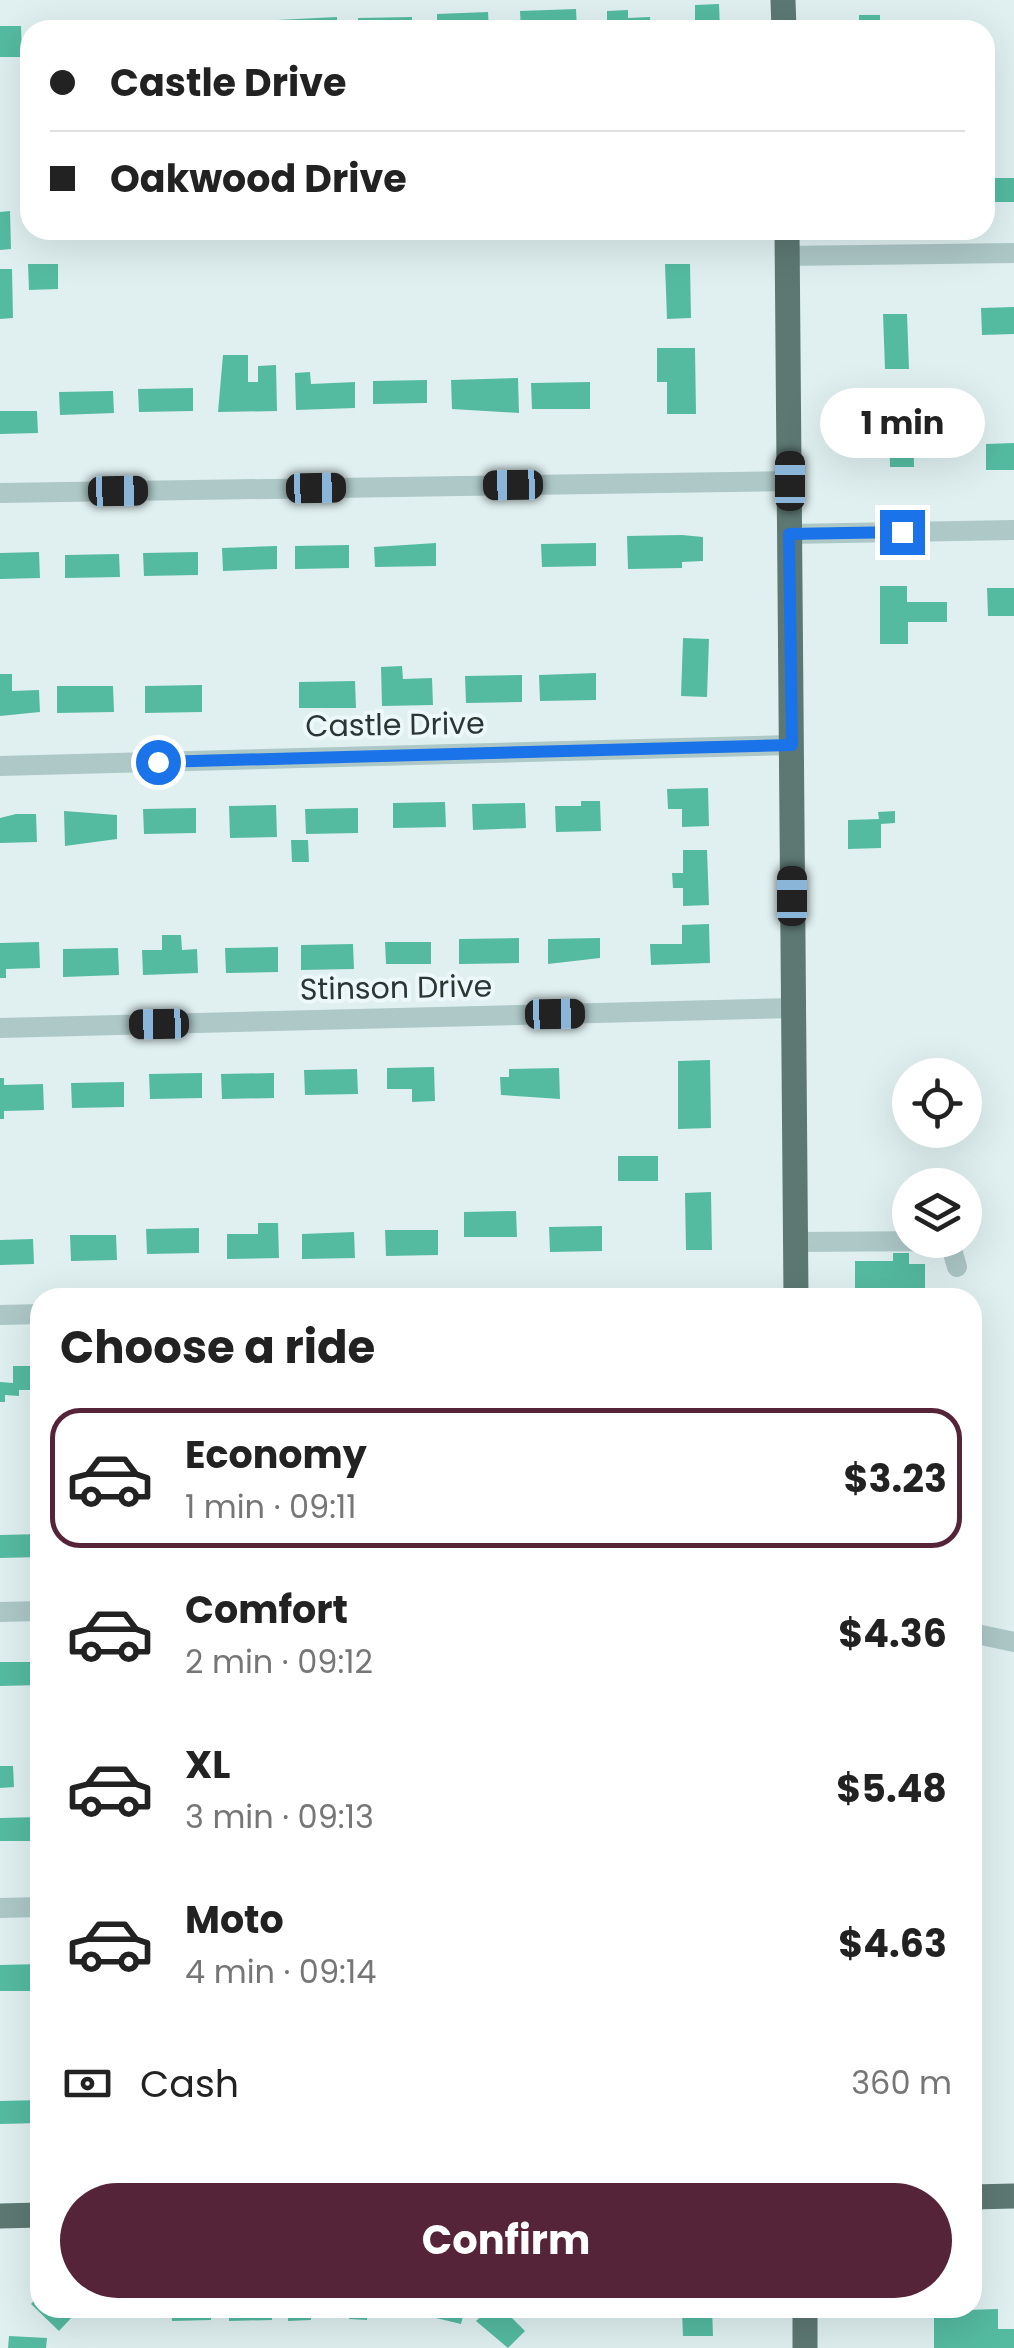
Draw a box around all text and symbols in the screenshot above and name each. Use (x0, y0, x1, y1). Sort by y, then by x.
text: Castle Drive (110, 56, 346, 109)
text: Oakwood Drive (110, 152, 407, 205)
callout: 1 min (820, 387, 984, 457)
text: 1 min (861, 400, 944, 445)
car (775, 451, 805, 511)
car (483, 469, 543, 501)
car (286, 472, 346, 504)
car (88, 475, 148, 507)
route end (880, 510, 925, 555)
street label: Castle Drive (305, 701, 485, 748)
route start (136, 740, 181, 785)
car (777, 866, 807, 926)
street label: Stinson Drive (299, 964, 493, 1011)
car (525, 998, 585, 1030)
car (129, 1008, 189, 1040)
map controls (892, 1058, 982, 1258)
button: locate (892, 1058, 982, 1148)
button: layers (892, 1168, 982, 1258)
text: Choose a ride (60, 1316, 375, 1379)
text: Economy (185, 1428, 367, 1481)
icon: car (65, 1433, 155, 1523)
text: $3.23 (844, 1452, 947, 1505)
text: 1 min · 09:11 (185, 1484, 357, 1529)
text: Comfort (185, 1583, 348, 1636)
icon: car (65, 1588, 155, 1678)
text: $4.36 (838, 1607, 947, 1660)
text: 2 min · 09:12 (185, 1639, 373, 1684)
text: XL (185, 1738, 230, 1791)
icon: car (65, 1743, 155, 1833)
text: $5.48 (836, 1762, 947, 1815)
text: 3 min · 09:13 (185, 1794, 374, 1839)
text: Moto (185, 1893, 284, 1946)
icon: car (65, 1898, 155, 1988)
text: $4.63 (838, 1917, 947, 1970)
text: 4 min · 09:14 (185, 1949, 376, 1994)
icon: cash (60, 2056, 115, 2111)
text: Cash (140, 2057, 239, 2110)
text: 360 m (851, 2060, 952, 2105)
button: Confirm (60, 2183, 952, 2298)

